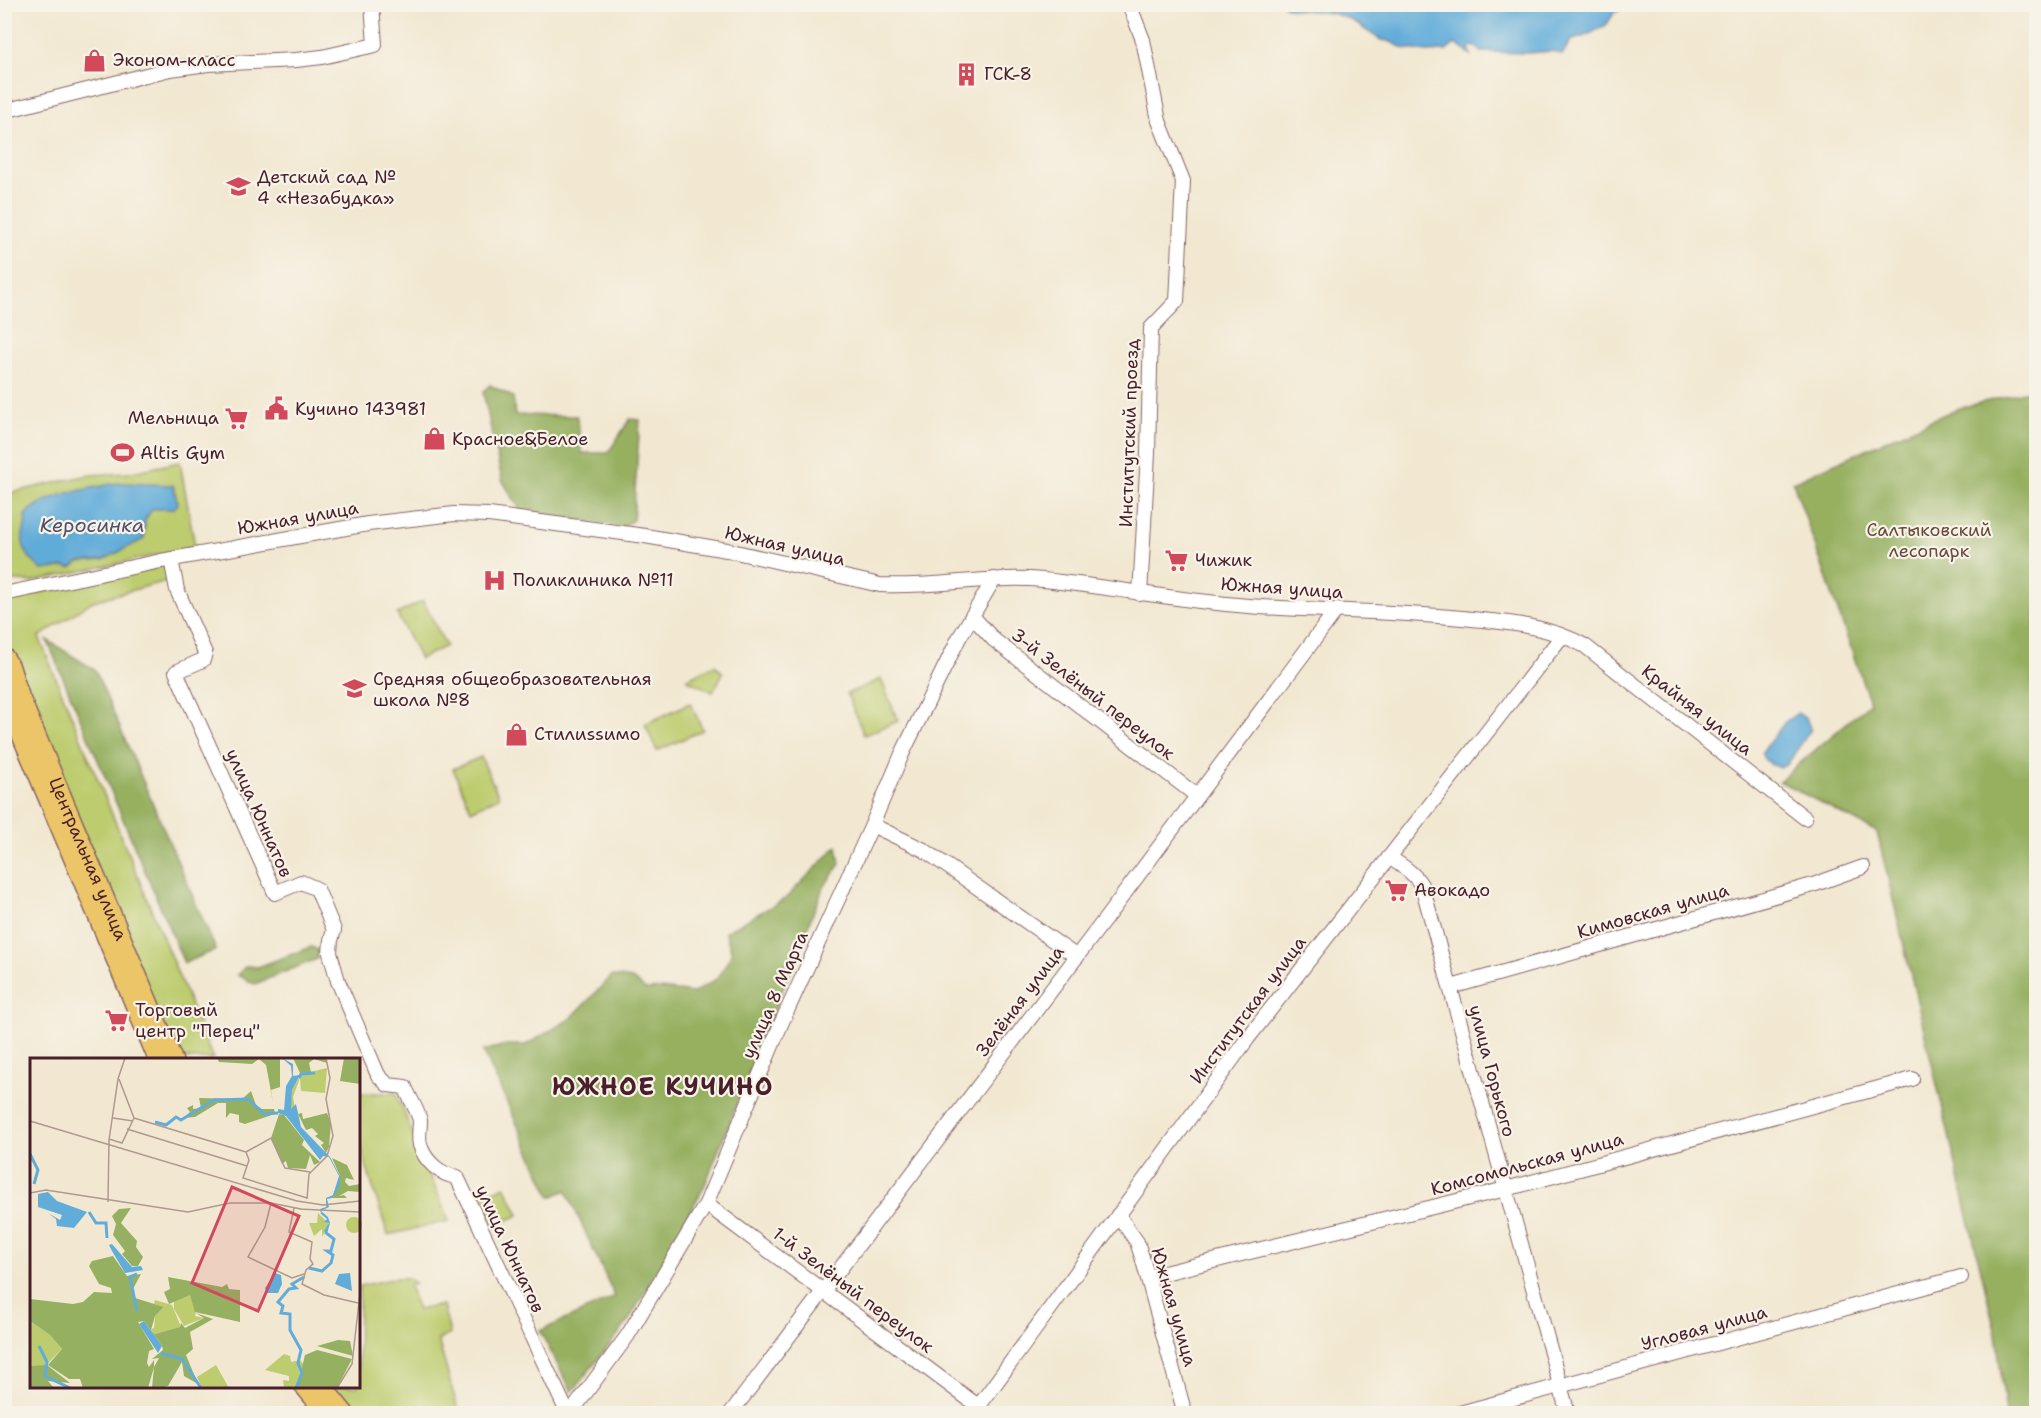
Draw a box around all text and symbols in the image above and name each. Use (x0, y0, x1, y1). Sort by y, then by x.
shop icon: Эконом-класс (82, 47, 108, 73)
place label: Эконом-класс (113, 48, 236, 72)
building icon: ГСК-8 (953, 61, 979, 87)
place label: ГСК-8 (984, 62, 1032, 86)
place label: Детский сад № 4 «Незабудка» (257, 165, 396, 210)
school or university icon: Детский сад № 4 «Незабудка» (226, 174, 252, 200)
street label: Институтский проезд (1114, 338, 1144, 528)
public building icon: Кучино 143981 (264, 396, 290, 422)
place label: Кучино 143981 (295, 397, 426, 421)
supermarket icon: Мельница (224, 405, 250, 431)
place label: Мельница (128, 406, 219, 430)
shop icon: Красное&Белое (421, 426, 447, 452)
place label: Красное&Белое (452, 427, 589, 451)
sports icon: Altis Gym (109, 440, 135, 466)
place label: Altis Gym (140, 441, 225, 465)
street label: Южная улица (236, 496, 360, 540)
water label: Керосинка (40, 512, 144, 538)
park label: Салтыковский лесопарк (1866, 518, 1992, 563)
street label: Южная улица (723, 521, 847, 571)
supermarket icon: Чижик (1164, 547, 1190, 573)
place label: Чижик (1195, 548, 1253, 572)
hospital icon: Поликлиника №11 (482, 567, 508, 593)
place label: Поликлиника №11 (513, 568, 674, 592)
street label: Южная улица (1220, 572, 1344, 604)
street label: 3-й Зелёный переулок (1006, 623, 1180, 766)
street label: Крайняя улица (1636, 659, 1758, 761)
place label: Средняя общеобразовательная школа №8 (373, 667, 652, 712)
school or university icon: Средняя общеобразовательная школа №8 (342, 676, 368, 702)
shop icon: Стилиssимо (503, 721, 529, 747)
place label: Стилиssимо (534, 722, 640, 746)
street label: улица Юннатов (220, 745, 298, 881)
street label: Центральная улица (43, 773, 133, 944)
supermarket icon: Авокадо (1383, 877, 1409, 903)
place label: Авокадо (1414, 878, 1490, 902)
street label: Кимовская улица (1574, 878, 1732, 944)
street label: улица 8 Марта (736, 928, 814, 1062)
street label: Институтская улица (1185, 931, 1311, 1089)
street label: Зелёная улица (970, 941, 1070, 1061)
place label: Торговый центр "Перец" (135, 998, 260, 1043)
street label: улица Горького (1463, 1002, 1521, 1140)
supermarket icon: Торговый центр "Перец" (104, 1007, 130, 1033)
inset map (30, 1058, 360, 1388)
district label: ЮЖНОЕ КУЧИНО (552, 1071, 774, 1103)
street label: Комсомольская улица (1428, 1127, 1626, 1201)
street label: улица Юннатов (470, 1181, 550, 1317)
street label: 1-й Зелёный переулок (768, 1222, 939, 1359)
street label: Южная улица (1146, 1245, 1202, 1369)
street label: Угловая улица (1638, 1300, 1770, 1356)

